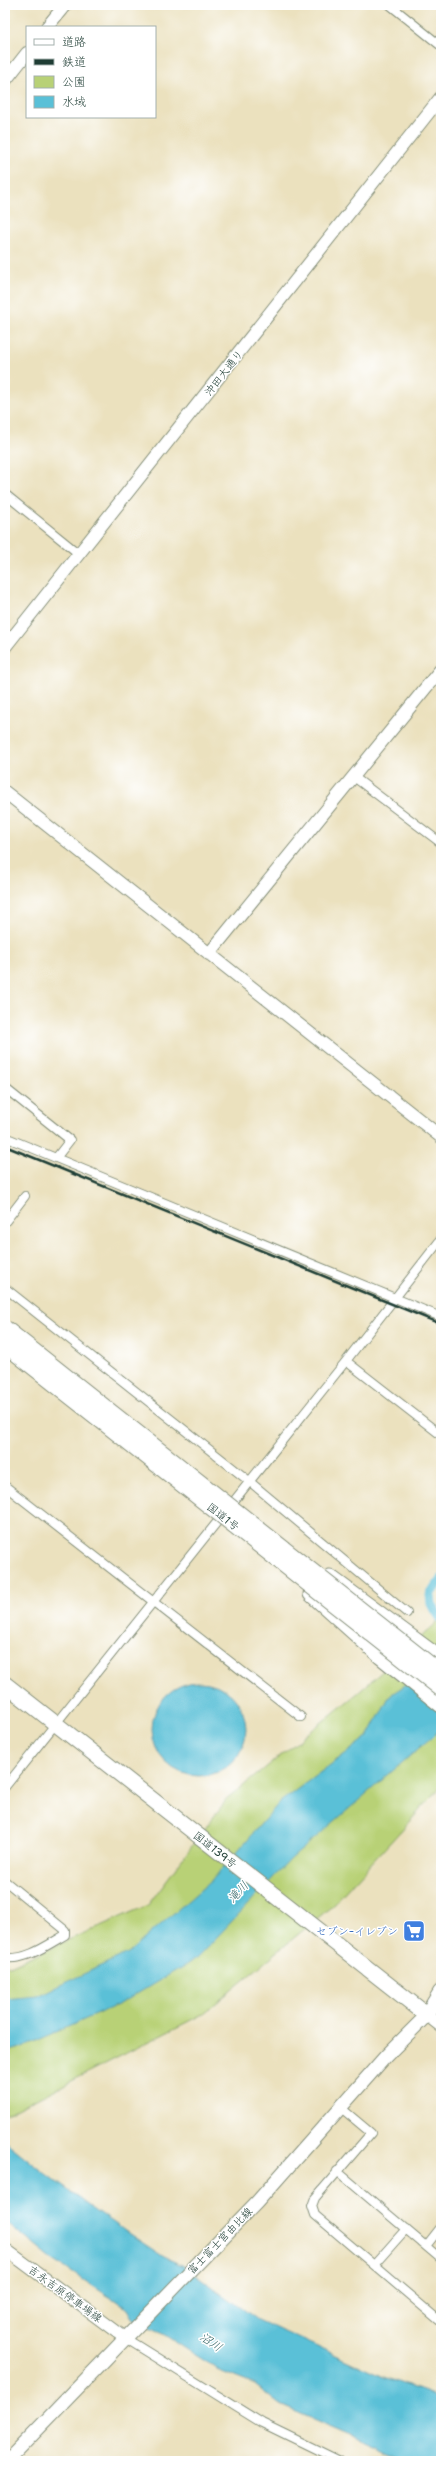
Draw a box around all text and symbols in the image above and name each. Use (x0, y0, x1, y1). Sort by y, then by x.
legend (26, 26, 156, 118)
text: 道路 (62, 34, 86, 50)
text: 鉄道 (62, 54, 86, 70)
text: 公園 (62, 74, 86, 90)
text: 水域 (62, 94, 86, 110)
street label: 沖田大通り (201, 347, 247, 399)
street label: 国道1号 (204, 1500, 242, 1534)
street label: 国道139号 (190, 1828, 240, 1872)
water label: 滝川 (224, 1878, 252, 1906)
supermarket icon: セブン-イレブン (401, 1918, 427, 1944)
place label: セブン-イレブン (316, 1924, 398, 1939)
street label: 富士富士宮由比線 (184, 2204, 256, 2278)
street label: 吉永吉原停車場線 (25, 2262, 105, 2326)
water label: 沼川 (197, 2329, 225, 2355)

